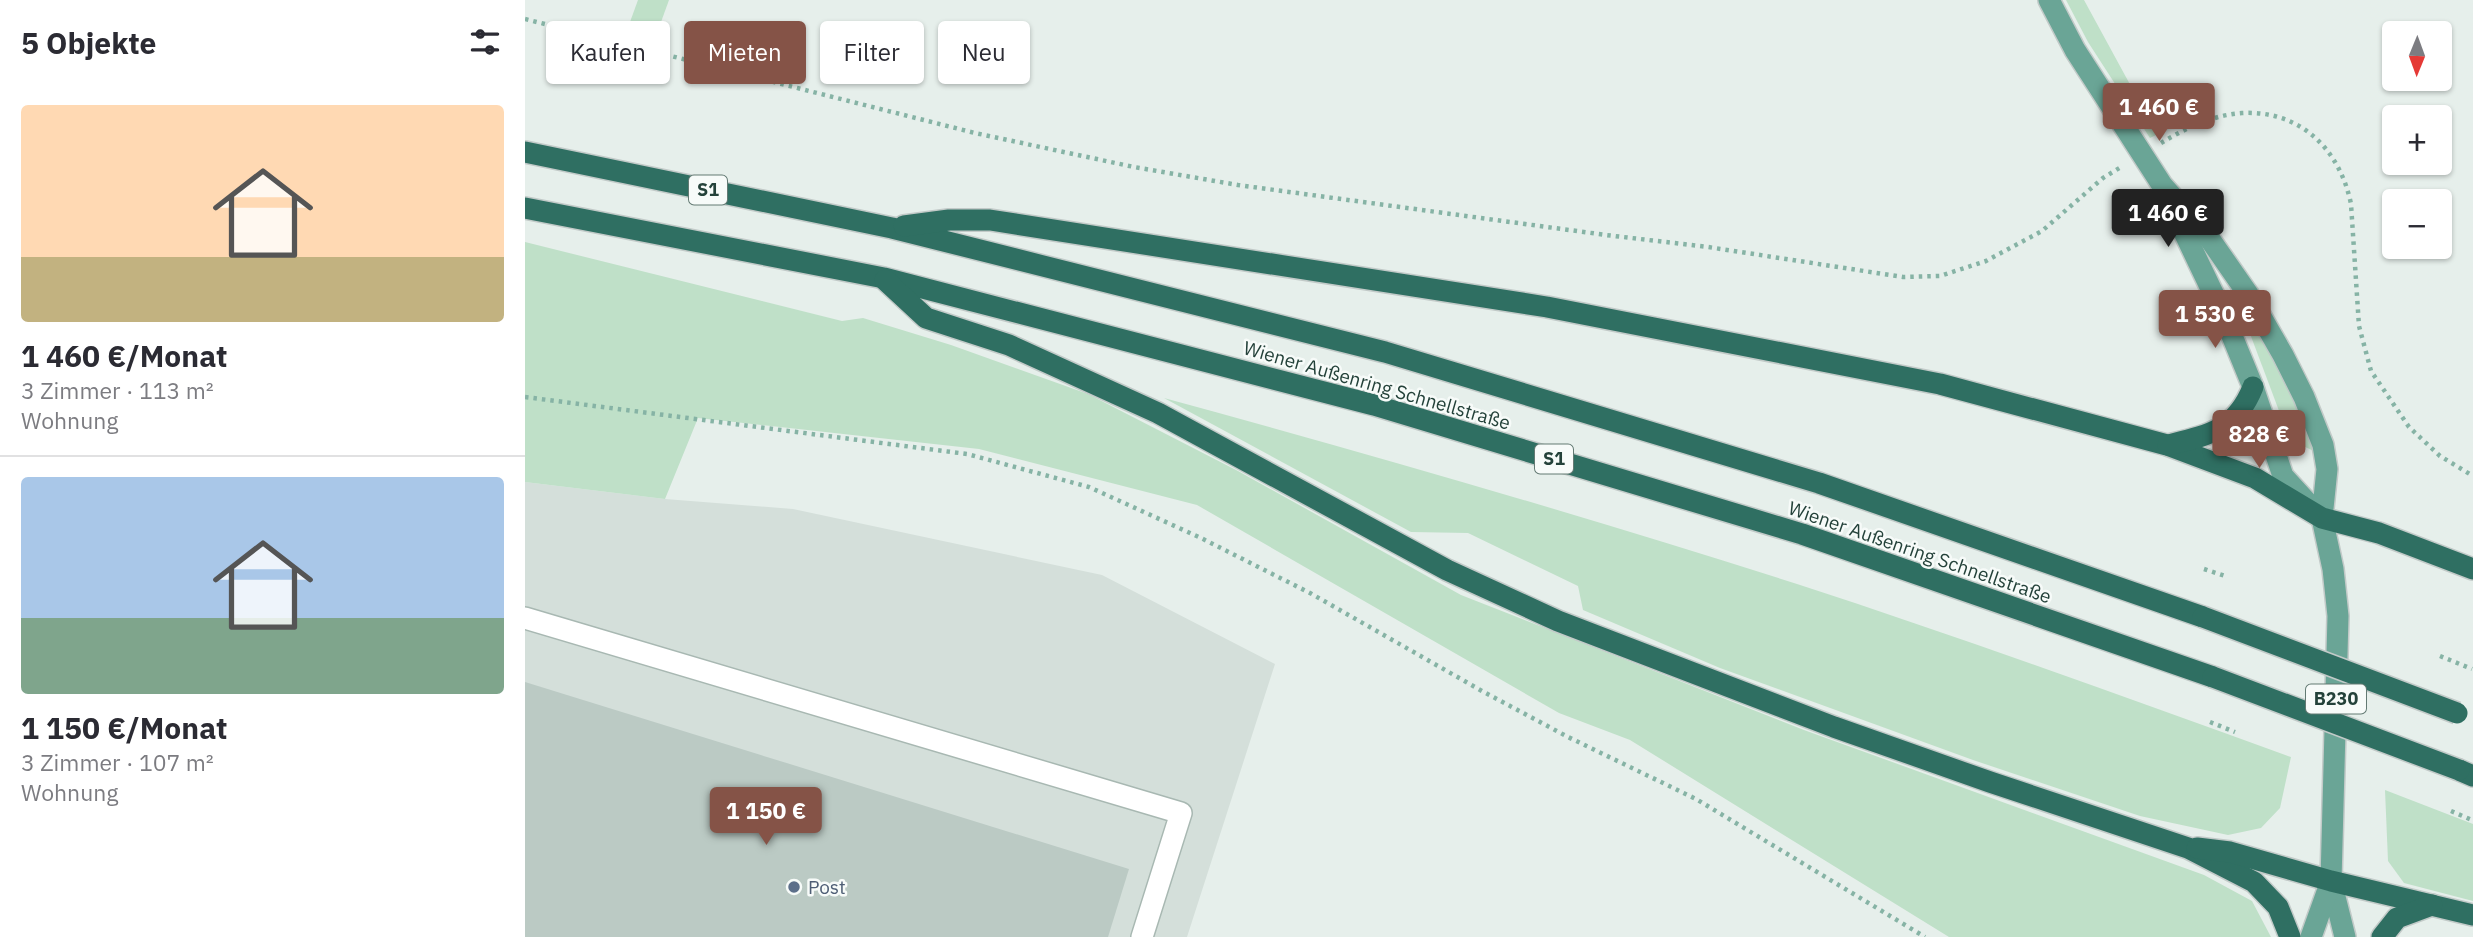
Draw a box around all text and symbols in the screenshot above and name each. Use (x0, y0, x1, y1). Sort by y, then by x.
chip: Kaufen (546, 21, 670, 84)
chip: Mieten (684, 21, 806, 84)
chip: Filter (820, 21, 924, 84)
chip: Neu (938, 21, 1030, 84)
north arrow (2382, 21, 2452, 91)
map controls (2382, 21, 2452, 259)
text: 5 Objekte (21, 23, 156, 62)
icon: filters (466, 23, 504, 61)
pin: 1 460 € (2094, 83, 2224, 143)
text: 1 460 € (2119, 91, 2199, 121)
button: + (2382, 105, 2452, 175)
icon: home (200, 150, 326, 276)
road number: S1 (689, 176, 727, 204)
button: − (2382, 189, 2452, 259)
pin: 1 460 € (2103, 190, 2233, 249)
text: 1 460 € (2128, 197, 2208, 227)
pin: 1 530 € (2150, 290, 2280, 350)
text: 1 530 € (2175, 298, 2255, 328)
street label: Wiener Außenring Schnellstraße (1241, 335, 1513, 435)
text: 1 460 €/Monat (21, 336, 228, 375)
text: 3 Zimmer · 113 m² (21, 375, 214, 405)
text: Wohnung (21, 405, 118, 435)
pin: 828 € (2210, 410, 2308, 470)
text: 828 € (2228, 418, 2290, 448)
road number: S1 (1535, 444, 1573, 474)
street label: Wiener Außenring Schnellstraße (1785, 496, 2055, 608)
icon: home (200, 522, 326, 648)
road number: B230 (2306, 684, 2366, 714)
text: 1 150 €/Monat (21, 708, 228, 747)
text: 3 Zimmer · 107 m² (21, 747, 214, 777)
text: Wohnung (21, 777, 118, 807)
pin: 1 150 € (701, 788, 831, 847)
text: 1 150 € (726, 795, 806, 825)
place label: Post (808, 875, 846, 899)
marker: Post (786, 879, 802, 895)

